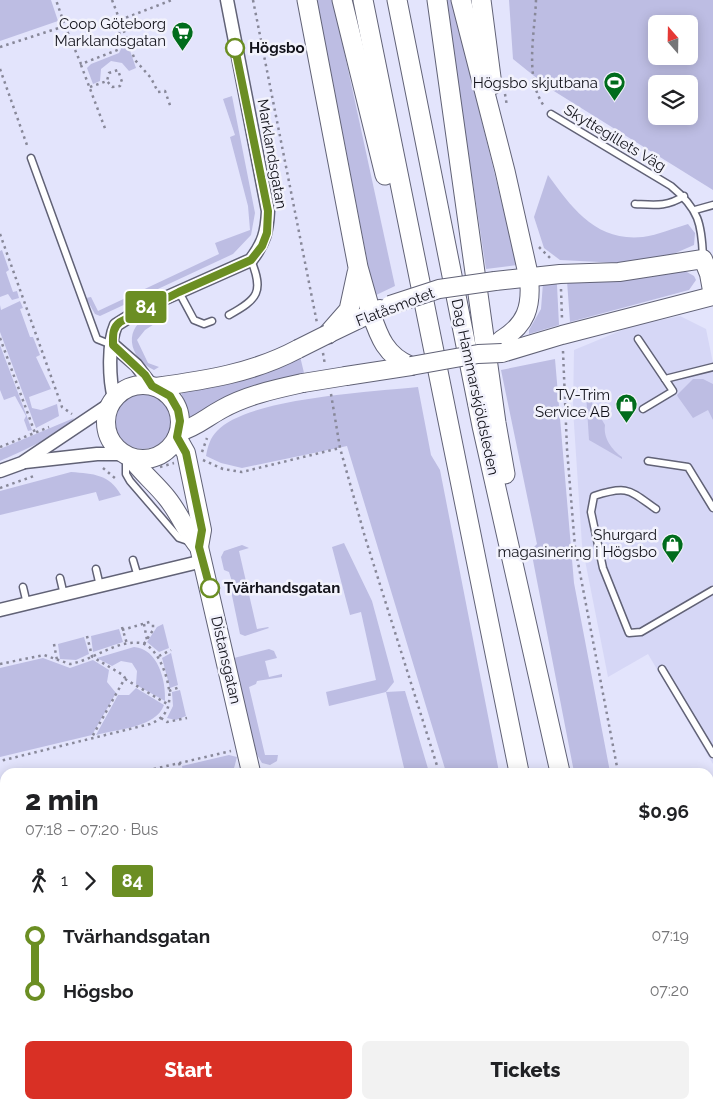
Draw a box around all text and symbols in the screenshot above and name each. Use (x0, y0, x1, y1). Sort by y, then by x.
place label: Coop Göteborg Marklandsgatan (55, 15, 166, 50)
north arrow (648, 15, 698, 65)
map controls (648, 15, 698, 125)
supermarket icon: Coop Göteborg Marklandsgatan (170, 21, 194, 52)
marker: Högsbo (225, 38, 245, 58)
place label: Högsbo (249, 39, 305, 57)
sports icon: Högsbo skjutbana (602, 71, 626, 102)
place label: Högsbo skjutbana (473, 74, 598, 92)
button: layers (648, 75, 698, 125)
street label: Marklandsgatan (253, 98, 291, 210)
street label: Skyttegillets Väg (561, 100, 669, 176)
street label: Flatåsmotet (353, 284, 437, 330)
line badge: 84 (124, 291, 168, 323)
text: 84 (135, 296, 157, 317)
street label: Dag Hammarskjöldsleden (447, 297, 503, 477)
place label: TV-Trim Service AB (535, 386, 610, 421)
shop icon: TV-Trim Service AB (614, 392, 638, 423)
place label: Shurgard magasinering i Högsbo (497, 526, 657, 561)
shop icon: Shurgard magasinering i Högsbo (661, 532, 685, 563)
marker: Tvärhandsgatan (200, 578, 220, 598)
place label: Tvärhandsgatan (224, 579, 340, 597)
street label: Distansgatan (207, 614, 245, 706)
text: 2 min (25, 784, 99, 817)
text: $0.96 (638, 800, 689, 822)
text: 07:18 – 07:20 · Bus (25, 820, 158, 839)
icon: walk (25, 867, 53, 895)
icon: forward (76, 867, 104, 895)
text: 84 (122, 870, 143, 891)
text: 1 (61, 871, 68, 890)
text: Tvärhandsgatan (63, 925, 210, 947)
text: 07:19 (652, 926, 689, 945)
text: Högsbo (63, 980, 134, 1002)
text: 07:20 (650, 981, 689, 1000)
button: Start (25, 1041, 352, 1099)
button: Tickets (362, 1041, 689, 1099)

